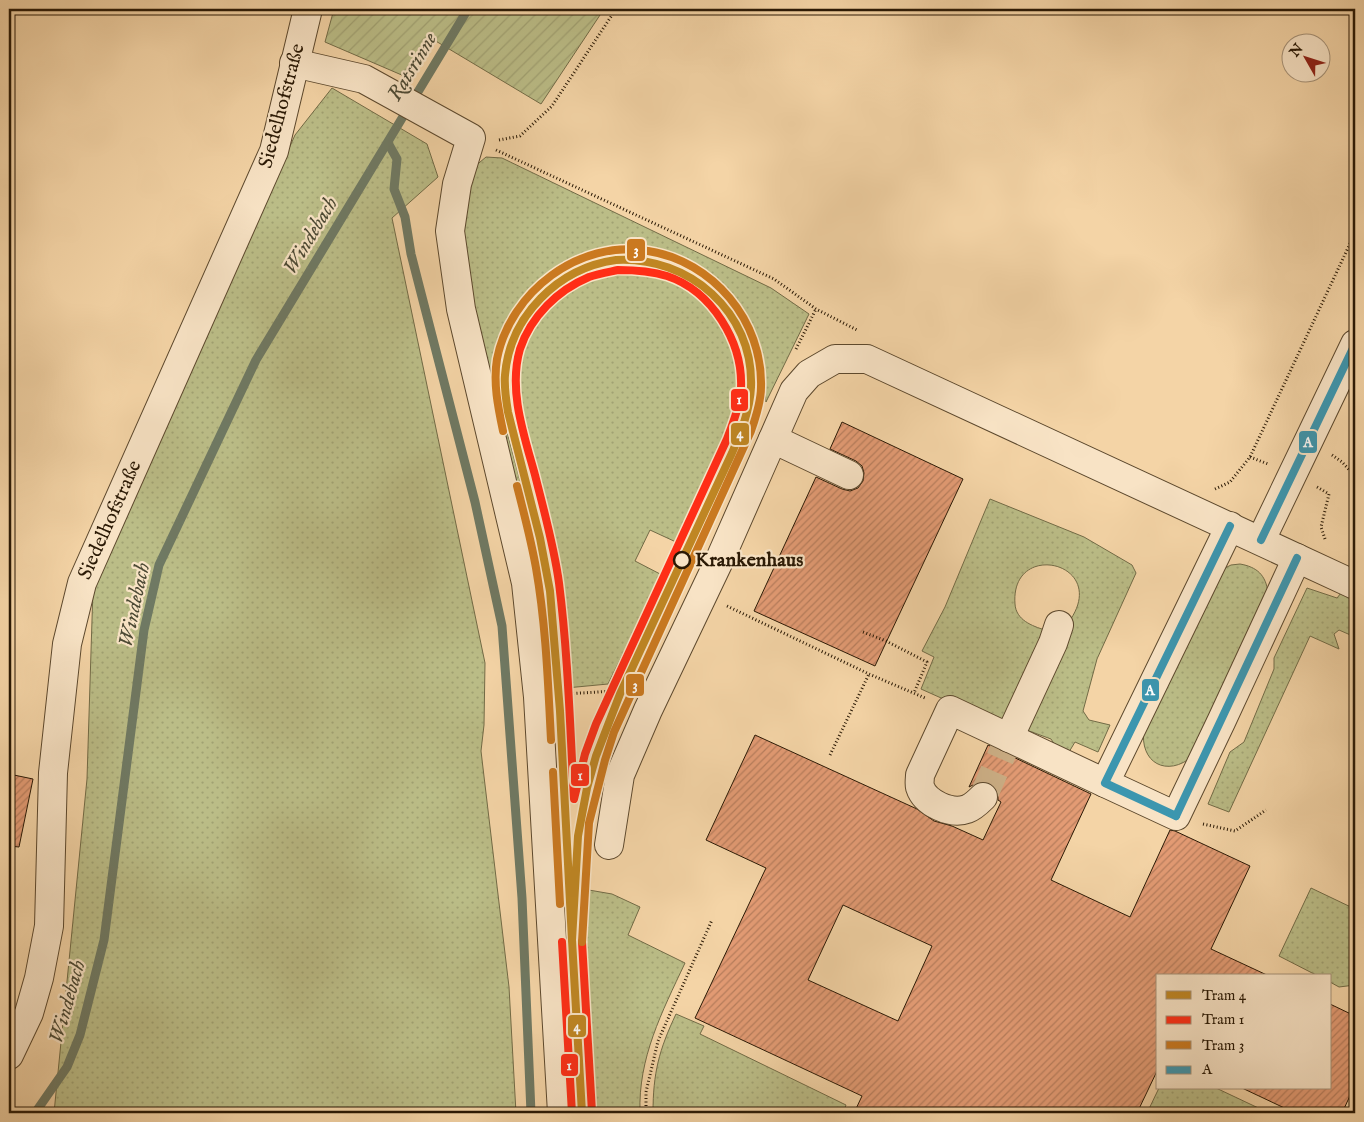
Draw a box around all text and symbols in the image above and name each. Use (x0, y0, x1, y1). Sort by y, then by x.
water label: Ratsrinne (382, 28, 444, 106)
north arrow (1282, 32, 1332, 82)
text: N (1285, 40, 1307, 62)
street label: Siedelhofstraße (253, 41, 311, 171)
water label: Windebach (277, 192, 345, 280)
line badge: 3 (626, 238, 646, 262)
text: 3 (633, 242, 639, 260)
line badge: 1 (730, 388, 749, 412)
text: 1 (736, 391, 742, 409)
line badge: 4 (730, 422, 750, 446)
text: 4 (737, 425, 745, 443)
line badge: A (1298, 430, 1318, 454)
text: A (1302, 434, 1314, 452)
street label: Siedelhofstraße (73, 456, 147, 584)
place label: Krankenhaus (695, 548, 803, 573)
marker: Krankenhaus (673, 551, 691, 569)
water label: Windebach (113, 560, 157, 650)
line badge: 3 (625, 673, 645, 697)
text: 3 (632, 677, 638, 695)
line badge: A (1141, 678, 1160, 702)
text: A (1144, 682, 1156, 700)
line badge: 1 (570, 763, 590, 787)
text: 1 (577, 767, 583, 785)
water label: Windebach (43, 957, 93, 1047)
legend (1156, 974, 1332, 1090)
text: Tram 4 (1202, 986, 1247, 1005)
text: Tram 1 (1202, 1010, 1244, 1029)
line badge: 4 (567, 1014, 587, 1038)
text: 4 (574, 1018, 582, 1036)
text: Tram 3 (1202, 1036, 1244, 1055)
line badge: 1 (560, 1053, 579, 1077)
text: 1 (566, 1057, 572, 1075)
text: A (1201, 1060, 1213, 1079)

